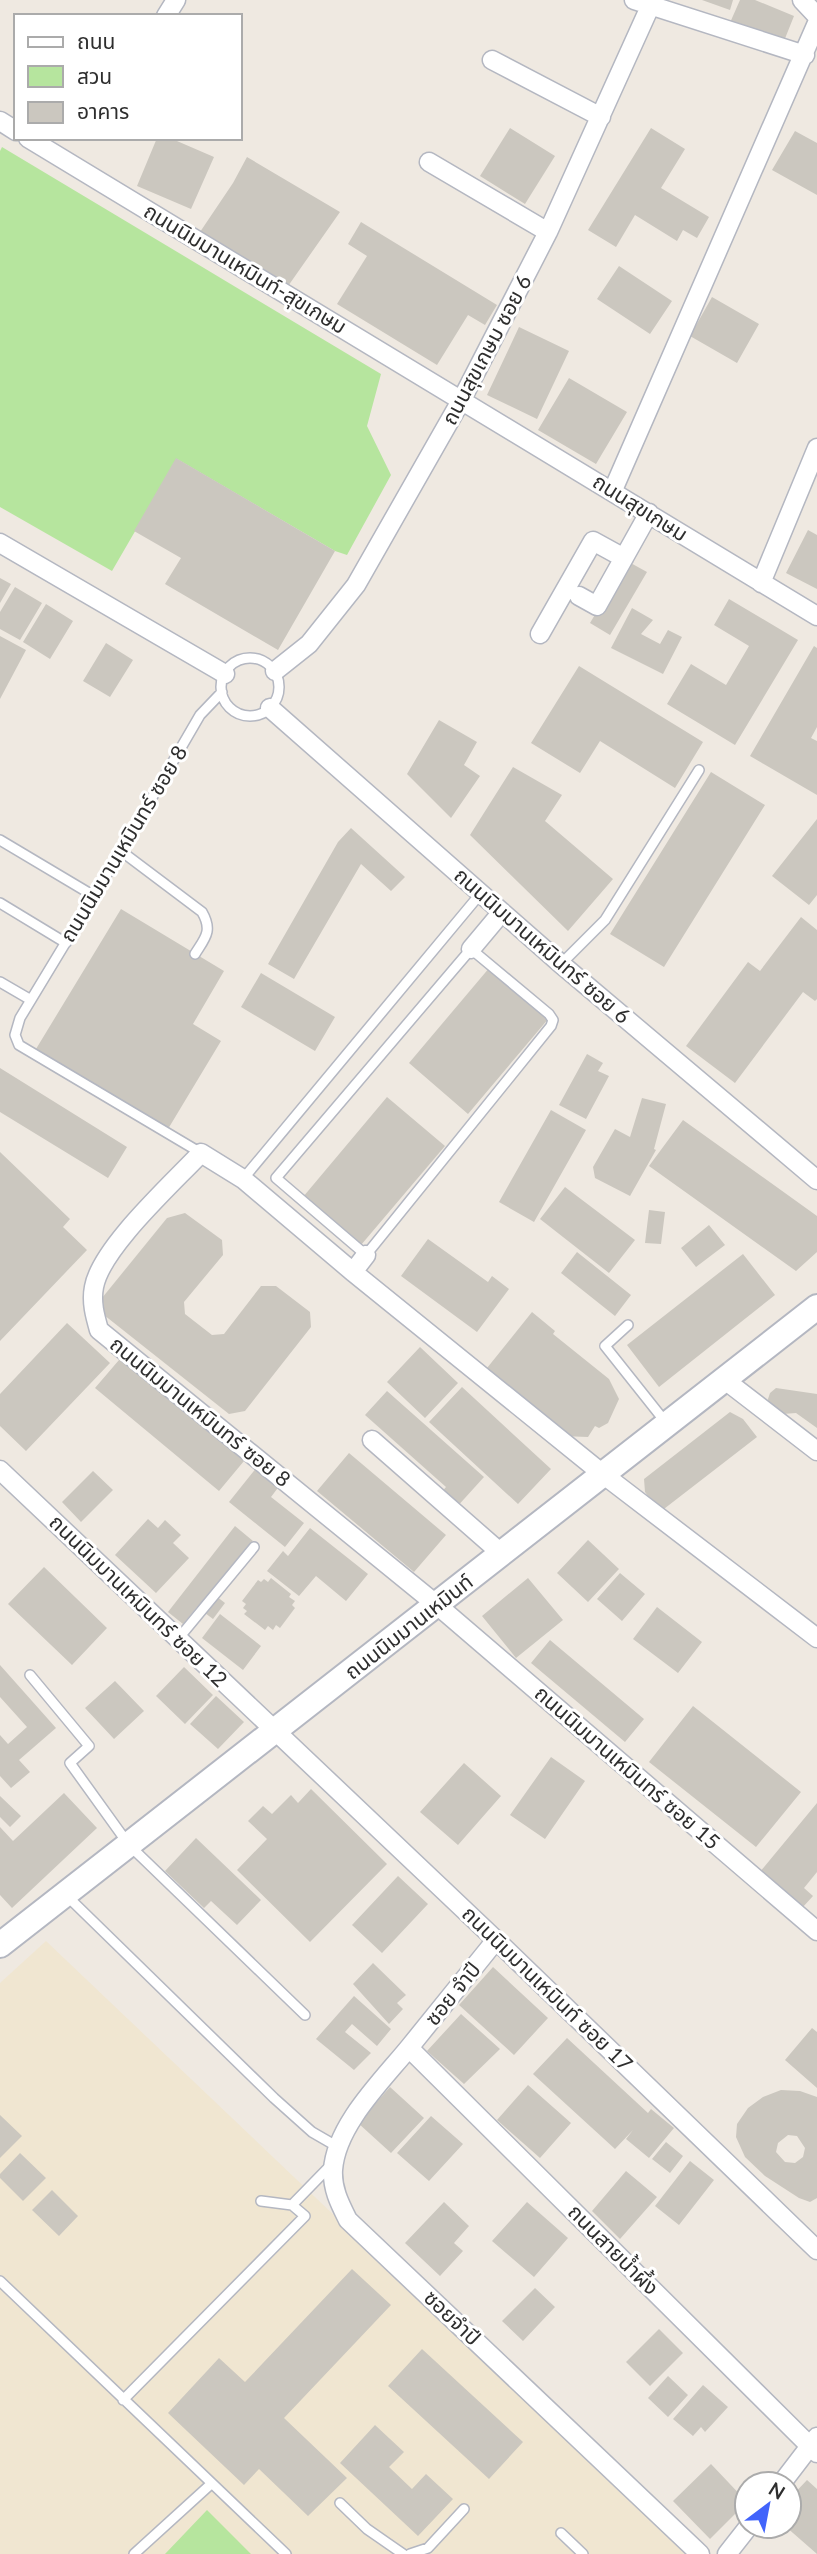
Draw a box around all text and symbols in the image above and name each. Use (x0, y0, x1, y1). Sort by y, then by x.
legend (14, 14, 242, 140)
text: ถนน (77, 28, 115, 53)
text: สวน (77, 63, 112, 88)
text: อาคาร (77, 98, 129, 123)
street label: ถนนนิมมานเหมินท์-สุขเกษม (139, 197, 352, 340)
street label: ถนนสุขเกษม ซอย 6 (436, 270, 537, 429)
street label: ถนนสุขเกษม (588, 468, 693, 547)
street label: ถนนนิมมานเหมินทร์ ซอย 8 (54, 740, 191, 946)
street label: ถนนนิมมานเหมินทร์ ซอย 6 (450, 862, 636, 1028)
street label: ถนนนิมมานเหมินทร์ ซอย 8 (106, 1330, 296, 1491)
street label: ถนนนิมมานเหมินทร์ ซอย 12 (45, 1509, 233, 1691)
street label: ถนนนิมมานเหมินท์ (339, 1568, 477, 1684)
street label: ถนนนิมมานเหมินทร์ ซอย 15 (530, 1680, 726, 1854)
street label: ถนนนิมมานเหมินท์ ซอย 17 (458, 1900, 638, 2076)
street label: ซอย จำปี (419, 1956, 485, 2030)
street label: ถนนสายน้ำผึ้ง (564, 2198, 665, 2299)
street label: ซอยจำปี (420, 2284, 486, 2350)
north arrow (733, 2470, 803, 2540)
text: N (765, 2477, 790, 2504)

